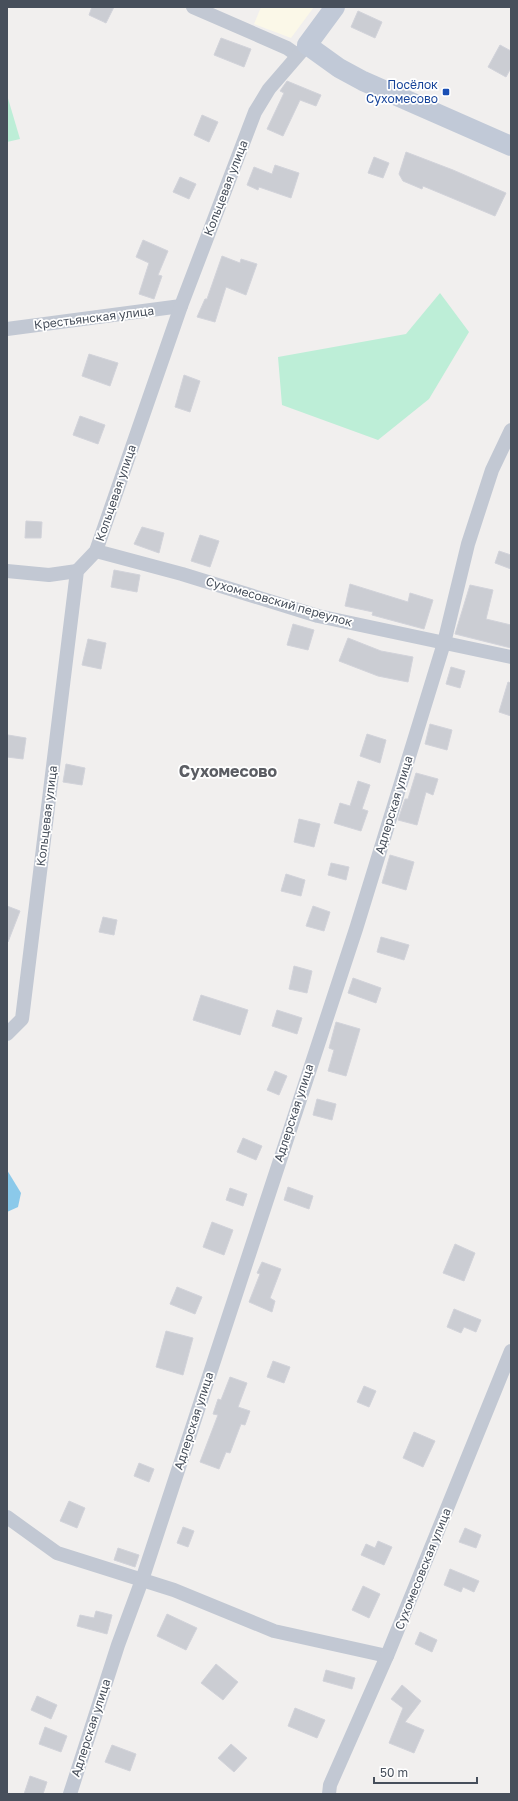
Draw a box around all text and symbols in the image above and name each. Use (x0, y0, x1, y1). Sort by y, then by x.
place label: Посёлок Сухомесово (366, 77, 438, 106)
marker: Посёлок Сухомесово (441, 87, 451, 97)
street label: Кольцевая улица (200, 138, 251, 238)
street label: Крестьянская улица (33, 303, 155, 332)
street label: Кольцевая улица (92, 442, 139, 543)
street label: Сухомесовский переулок (204, 573, 354, 630)
street label: Адлерская улица (371, 754, 416, 856)
district label: Сухомесово (179, 761, 278, 781)
street label: Кольцевая улица (33, 765, 60, 867)
street label: Адлерская улица (271, 1062, 316, 1164)
street label: Адлерская улица (171, 1370, 216, 1472)
street label: Сухомесовская улица (391, 1506, 454, 1632)
street label: Адлерская улица (68, 1677, 113, 1779)
scale bar (374, 1759, 477, 1785)
text: 50 m (380, 1765, 408, 1780)

